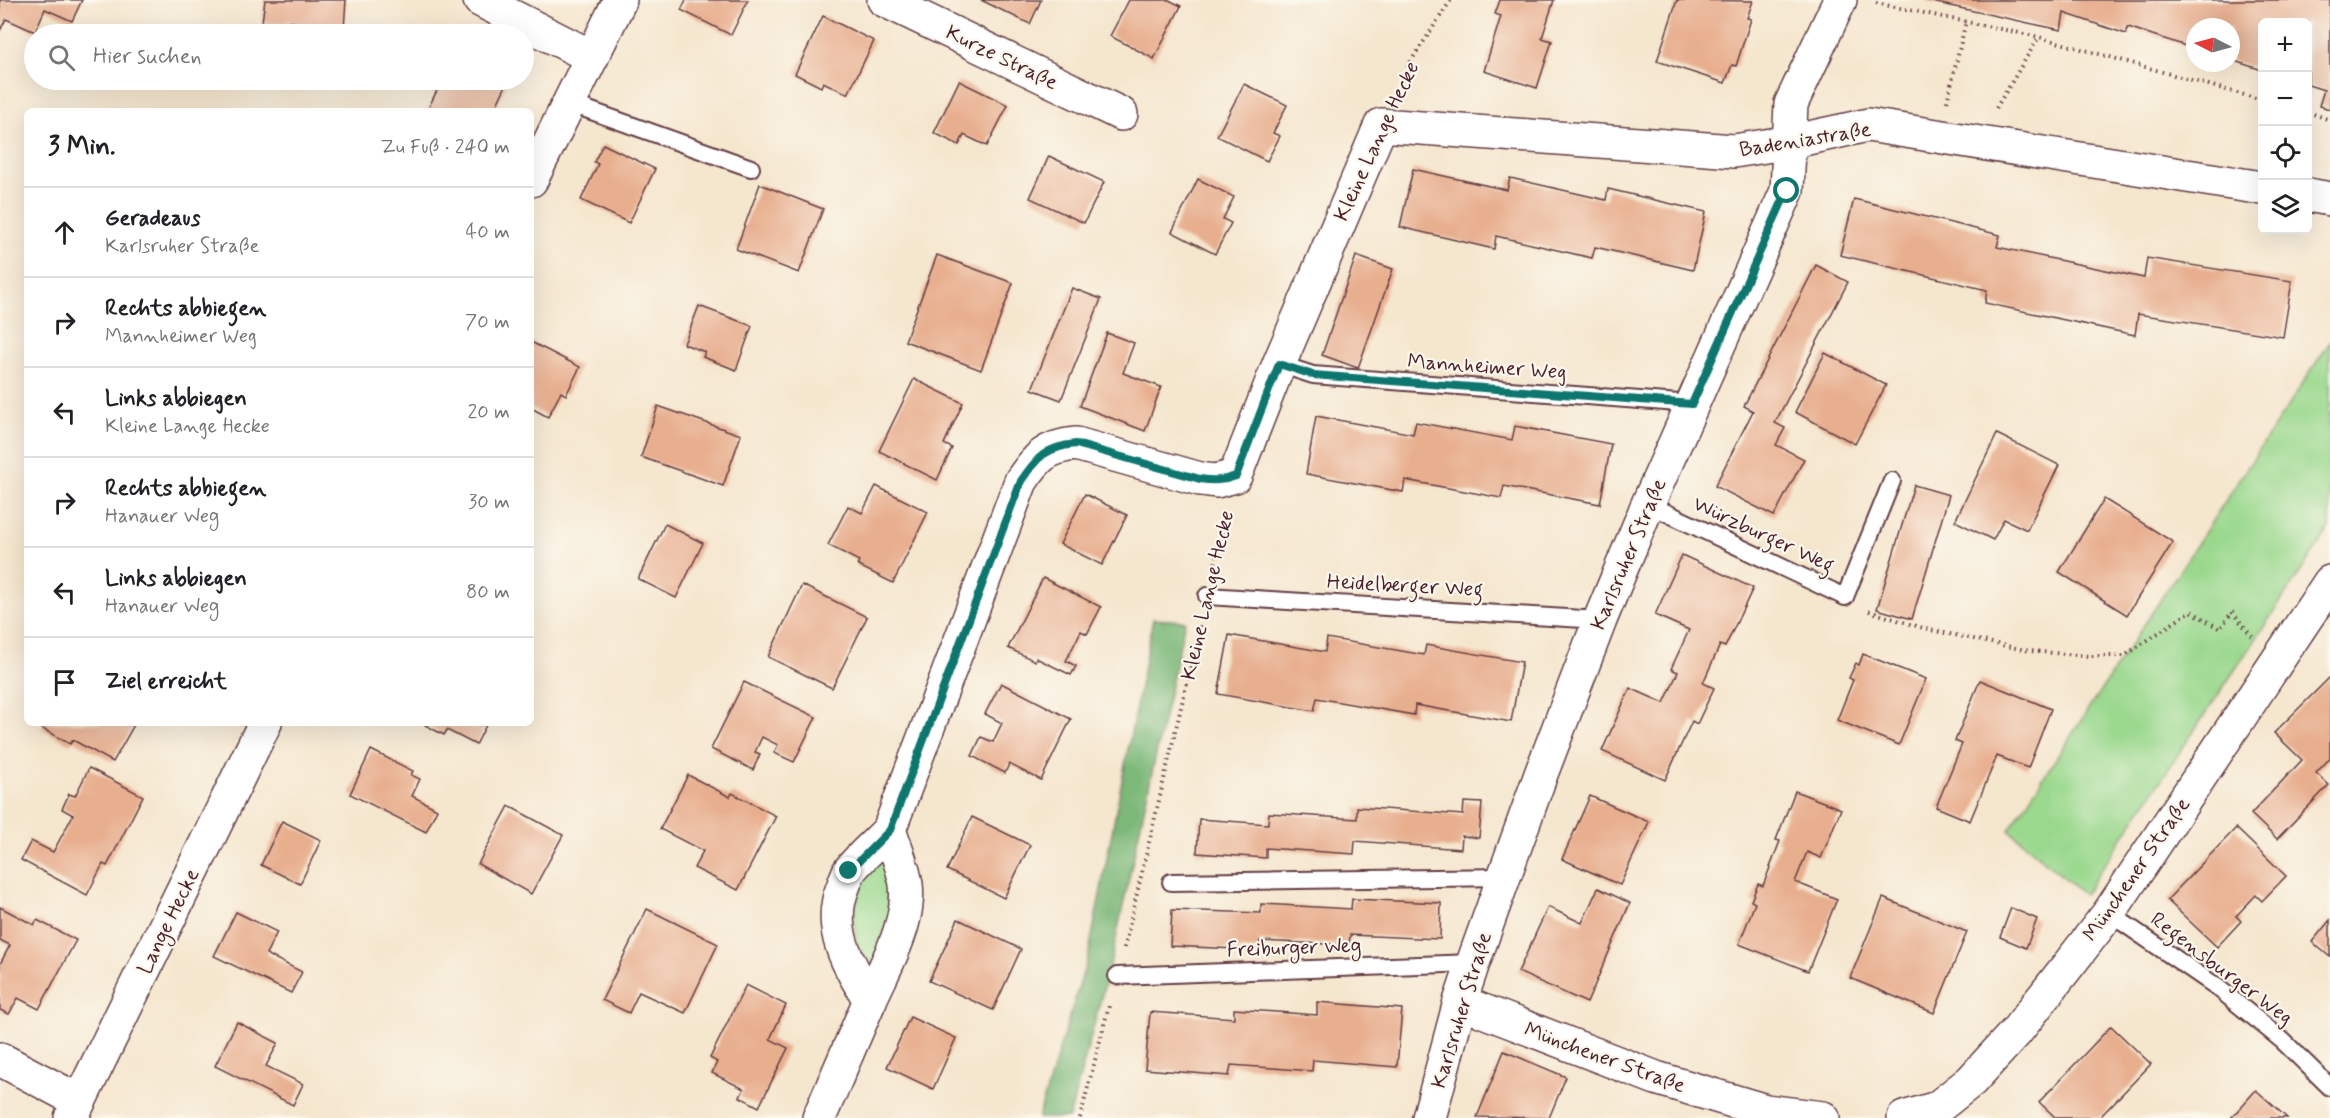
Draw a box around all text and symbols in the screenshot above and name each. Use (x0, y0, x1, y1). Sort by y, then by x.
north arrow (2186, 18, 2240, 72)
map controls (2258, 18, 2312, 234)
button: + (2258, 18, 2312, 72)
street label: Kurze Straße (941, 19, 1062, 97)
search box (24, 24, 534, 90)
icon: search (45, 41, 78, 74)
text: Hier suchen (93, 43, 202, 71)
street label: Kleine Lange Hecke (1328, 57, 1426, 226)
button: − (2258, 72, 2312, 126)
street label: Badeniastraße (1737, 116, 1873, 164)
button: locate (2258, 126, 2312, 180)
text: 3 Min. (48, 130, 116, 164)
text: Zu Fuß · 240 m (381, 134, 510, 161)
route start (1773, 177, 1799, 203)
button: layers (2258, 180, 2312, 234)
text: Geradeaus (105, 205, 200, 233)
icon: ahead (48, 216, 81, 249)
text: 40 m (466, 219, 510, 246)
text: Karlsruher Straße (105, 233, 259, 260)
text: Rechts abbiegen (105, 295, 266, 323)
icon: right (48, 306, 81, 339)
text: 70 m (465, 309, 510, 336)
text: Mannheimer Weg (105, 323, 257, 350)
street label: Mannheimer Weg (1406, 347, 1567, 387)
text: Links abbiegen (105, 385, 247, 413)
icon: left (48, 396, 81, 429)
text: 20 m (467, 399, 510, 426)
text: Kleine Lange Hecke (105, 413, 270, 440)
street label: Karlsruher Straße (1584, 474, 1673, 634)
text: Rechts abbiegen (105, 475, 266, 503)
icon: right (48, 486, 81, 519)
text: 30 m (468, 489, 510, 516)
street label: Würzburger Weg (1688, 490, 1839, 582)
text: Hanauer Weg (105, 503, 219, 530)
street label: Kleine Lange Hecke (1175, 508, 1241, 683)
text: Links abbiegen (105, 565, 247, 593)
street label: Heidelberger Weg (1326, 568, 1484, 606)
icon: left (48, 576, 81, 609)
text: 80 m (466, 579, 510, 606)
text: Hanauer Weg (105, 593, 219, 620)
icon: arrive (48, 666, 81, 699)
text: Ziel erreicht (105, 668, 227, 696)
street label: Münchener Straße (2077, 792, 2197, 947)
route end (835, 857, 861, 883)
street label: Lange Hecke (131, 864, 207, 979)
street label: Regensburger Weg (2143, 906, 2298, 1033)
street label: Karlsruher Straße (1425, 929, 1499, 1092)
street label: Freiburger Weg (1226, 932, 1362, 965)
street label: Münchener Straße (1520, 1016, 1689, 1100)

